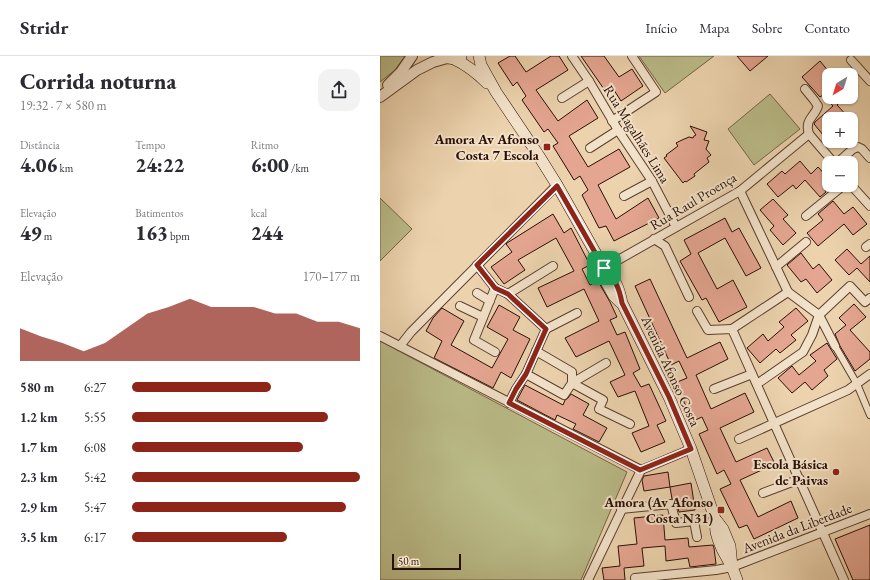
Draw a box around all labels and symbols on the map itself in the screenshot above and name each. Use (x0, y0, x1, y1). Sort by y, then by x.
north arrow (822, 68, 858, 104)
street label: Rua Magalhães Lima (600, 82, 675, 187)
place label: Amora Av Afonso Costa 7 Escola (433, 130, 540, 164)
marker: Amora Av Afonso Costa 7 Escola (542, 142, 552, 152)
street label: Rua Raul Proença (646, 168, 740, 234)
pin (587, 251, 621, 285)
street label: Avenida Afonso Costa (637, 312, 705, 430)
place label: Escola Básica de Paivas (753, 455, 829, 489)
marker: Escola Básica de Paivas (831, 467, 841, 477)
place label: Amora (Av Afonso Costa N31) (603, 493, 713, 527)
street label: Avenida da Liberdade (739, 499, 855, 558)
marker: Amora (Av Afonso Costa N31) (716, 505, 726, 515)
scale bar (392, 552, 461, 571)

